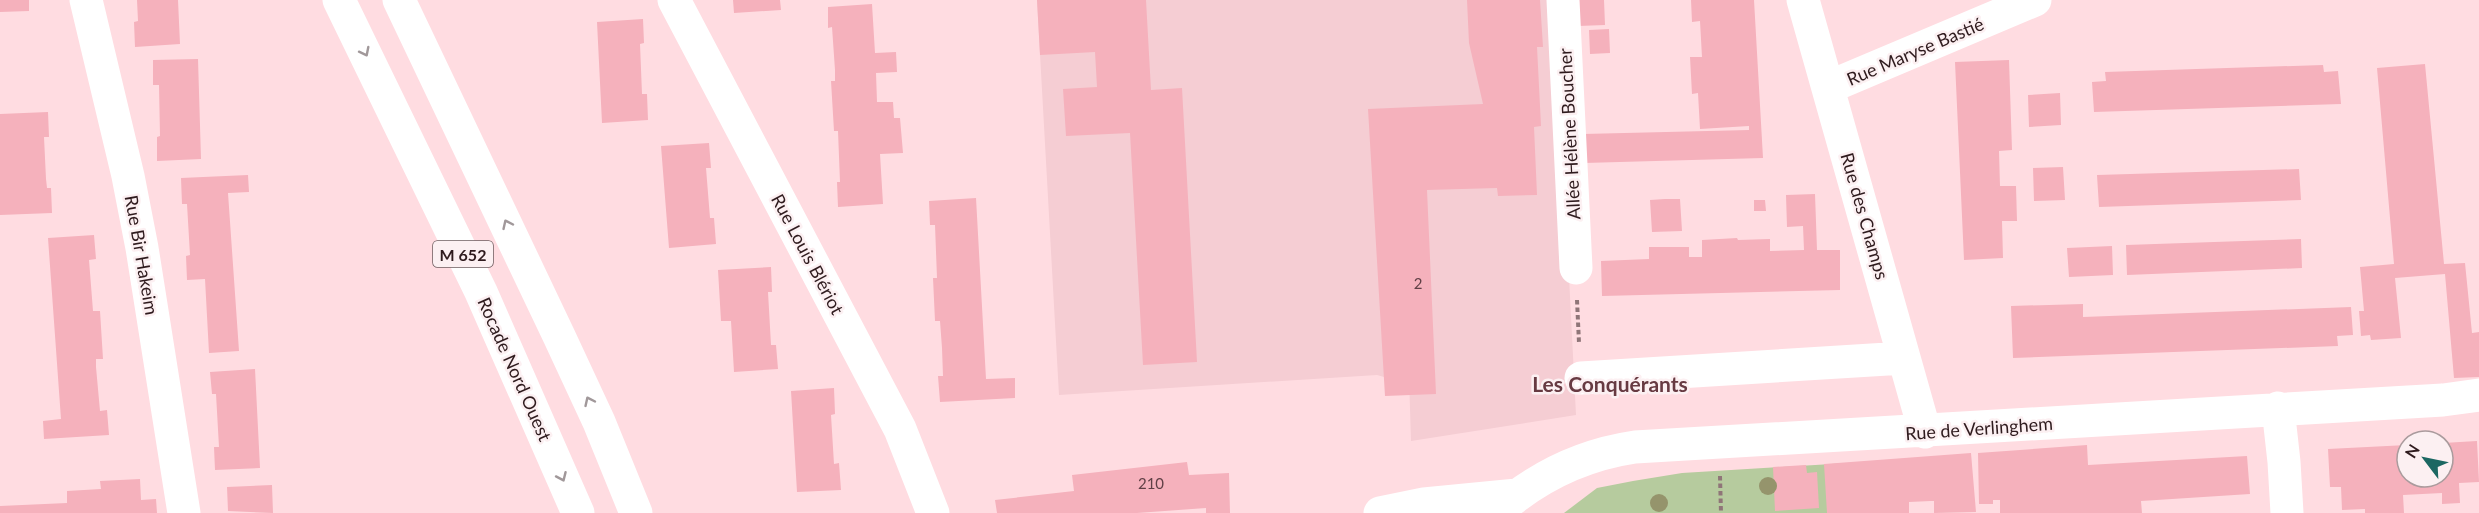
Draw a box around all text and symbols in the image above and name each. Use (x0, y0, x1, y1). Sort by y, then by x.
street label: Rue Maryse Bastié (1843, 12, 1987, 90)
one-way arrow (358, 46, 370, 57)
street label: Allée Hélène Boucher (1554, 47, 1584, 220)
street label: Rue des Champs (1836, 150, 1894, 282)
street label: Rue Louis Blériot (767, 190, 849, 318)
street label: Rue Bir Hakeim (121, 193, 163, 317)
one-way arrow (503, 220, 515, 231)
road number: M 652 (433, 241, 493, 267)
house number: 2 (1414, 274, 1422, 292)
street label: Rocade Nord Ouest (473, 294, 557, 445)
district label: Les Conquérants (1532, 371, 1688, 396)
one-way arrow (584, 396, 596, 407)
street label: Rue de Verlinghem (1904, 412, 2054, 444)
north arrow (2395, 429, 2455, 489)
text: N (2401, 441, 2423, 461)
one-way arrow (555, 470, 567, 481)
house number: 210 (1138, 474, 1164, 492)

